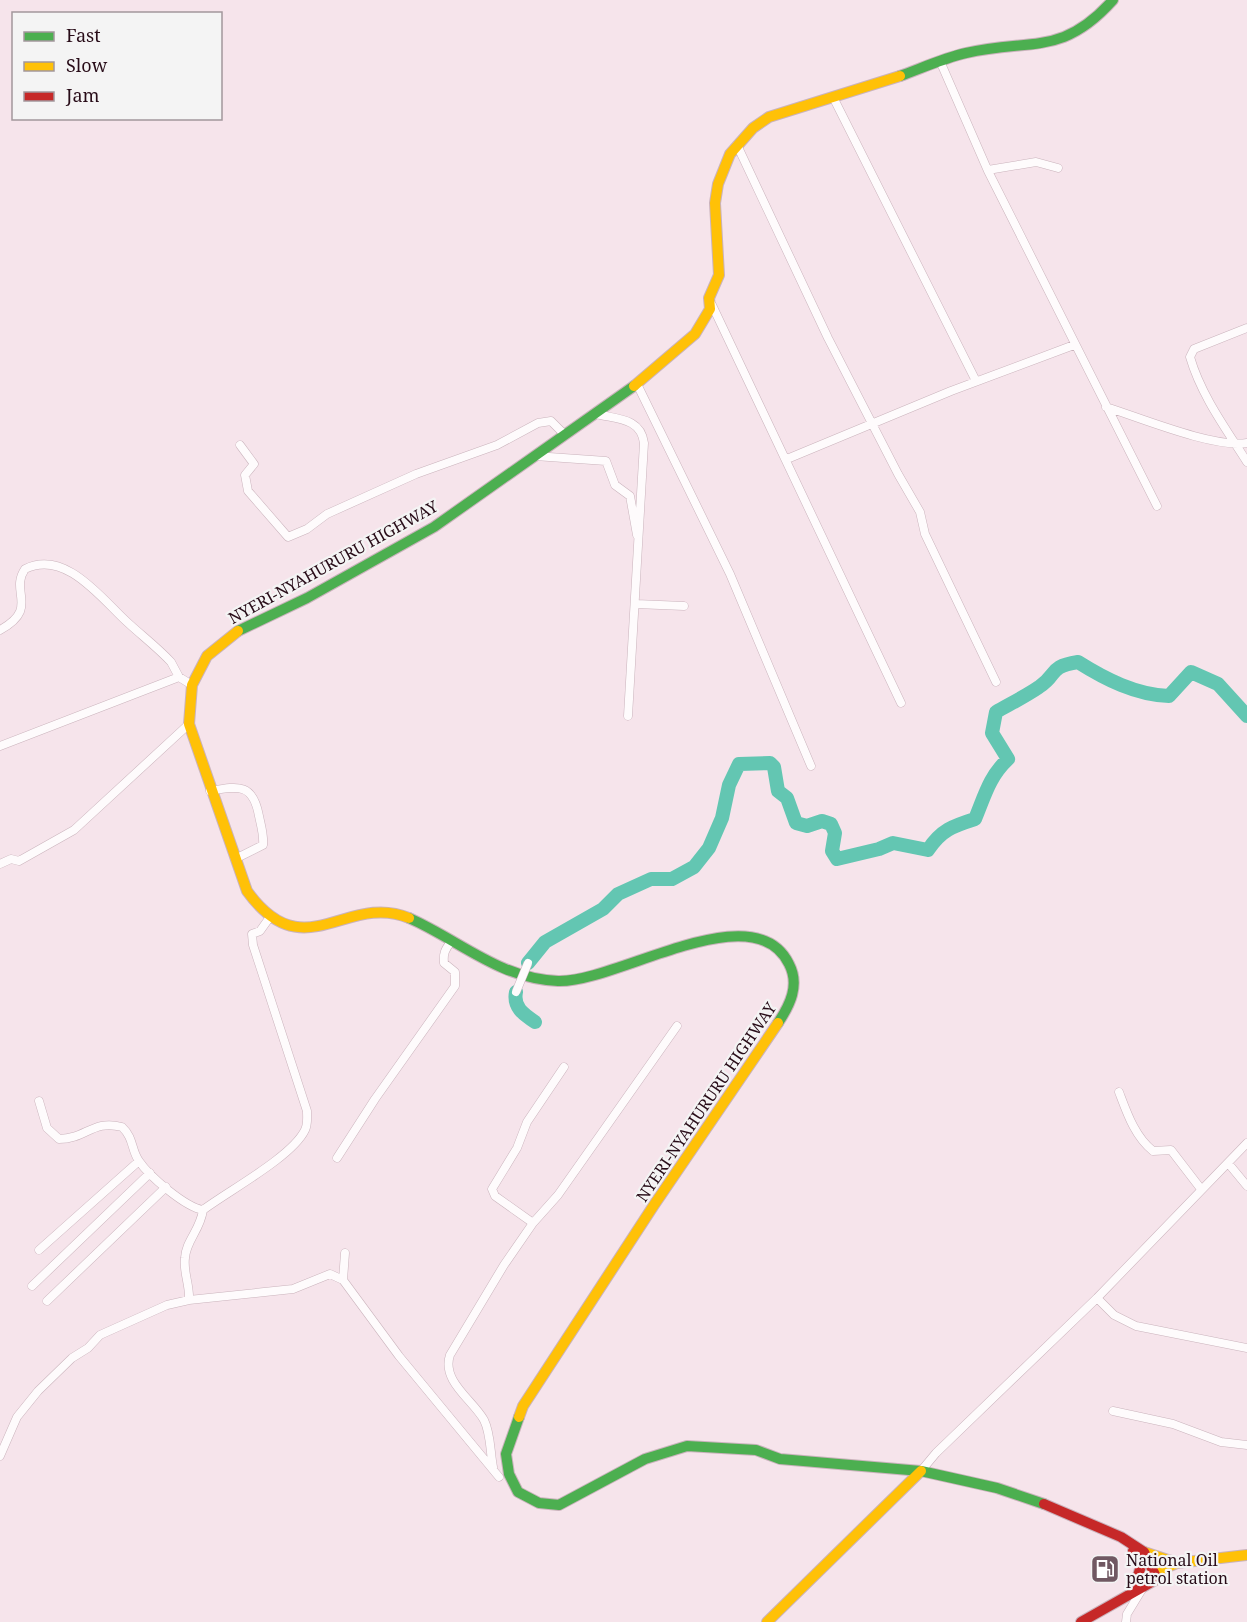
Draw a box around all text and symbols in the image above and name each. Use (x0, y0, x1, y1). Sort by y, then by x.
legend (12, 12, 222, 120)
text: Fast (66, 23, 101, 47)
text: Slow (66, 53, 108, 77)
text: Jam (65, 83, 100, 107)
street label: NYERI-NYAHURURU HIGHWAY (224, 495, 443, 629)
street label: NYERI-NYAHURURU HIGHWAY (631, 997, 782, 1206)
place label: National Oil petrol station (1126, 1549, 1228, 1589)
fuel station icon: National Oil petrol station (1089, 1553, 1121, 1585)

